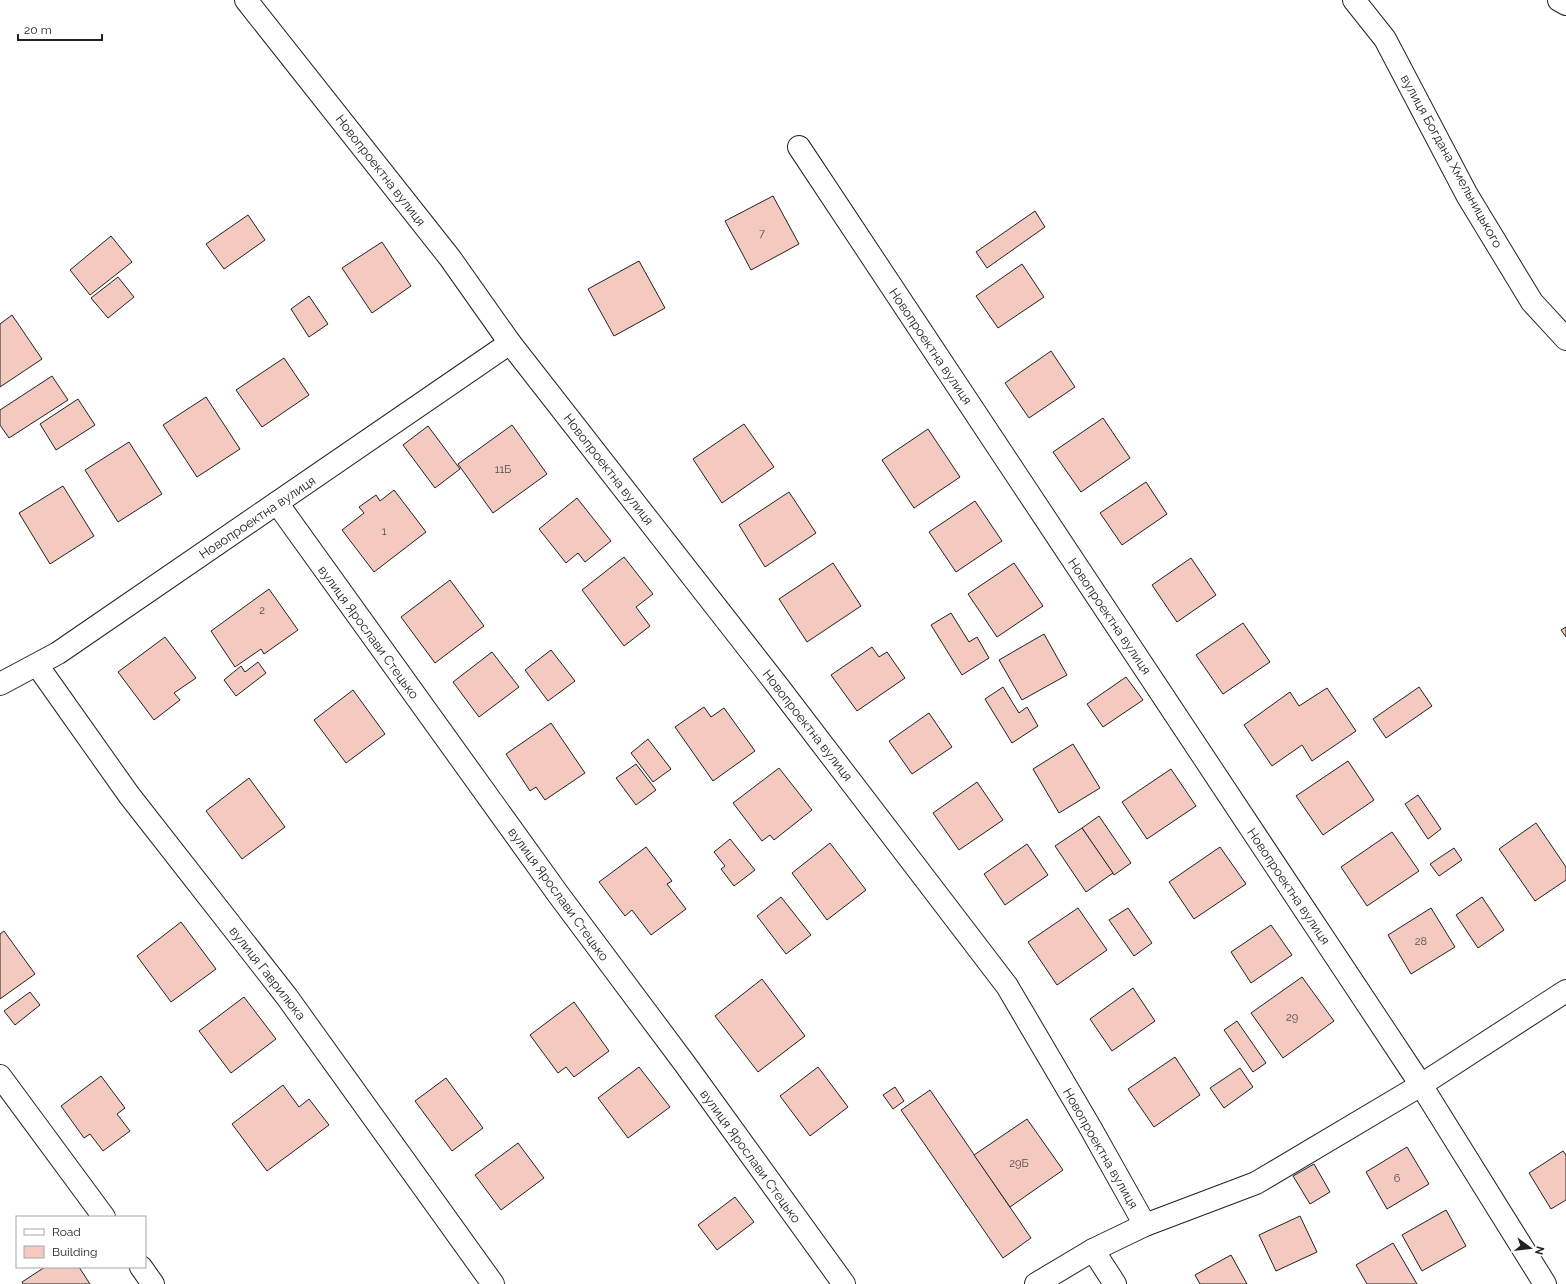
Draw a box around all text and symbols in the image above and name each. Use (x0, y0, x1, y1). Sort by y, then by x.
scale bar (18, 16, 102, 42)
text: 20 m (24, 23, 52, 37)
street label: вулиця Богдана Хмельницького (1398, 72, 1506, 251)
street label: Новопроектна вулиця (333, 112, 429, 229)
house number: 7 (759, 227, 765, 240)
street label: Новопроектна вулиця (886, 285, 975, 407)
street label: Новопроектна вулиця (561, 411, 657, 528)
house number: 11Б (495, 463, 511, 476)
street label: Новопроектна вулиця (196, 473, 318, 562)
house number: 1 (382, 525, 387, 538)
street label: Новопроектна вулиця (1065, 555, 1154, 677)
street label: вулиця Ярослави Стецько (315, 563, 422, 702)
house number: 2 (259, 604, 265, 617)
street label: Новопроектна вулиця (760, 667, 856, 784)
street label: вулиця Ярослави Стецько (505, 825, 612, 964)
street label: Новопроектна вулиця (1244, 825, 1333, 947)
street label: вулиця Гаврилюка (226, 924, 309, 1023)
house number: 28 (1415, 935, 1427, 948)
house number: 29 (1286, 1011, 1298, 1024)
street label: Новопроектна вулиця (1060, 1085, 1141, 1211)
street label: вулиця Ярослави Стецько (697, 1087, 804, 1226)
house number: 29Б (1009, 1157, 1029, 1170)
house number: 6 (1394, 1172, 1401, 1185)
legend (16, 1216, 146, 1268)
text: Road (52, 1225, 81, 1239)
north arrow (1510, 1228, 1550, 1268)
text: Building (52, 1245, 98, 1259)
text: N (1532, 1245, 1547, 1256)

